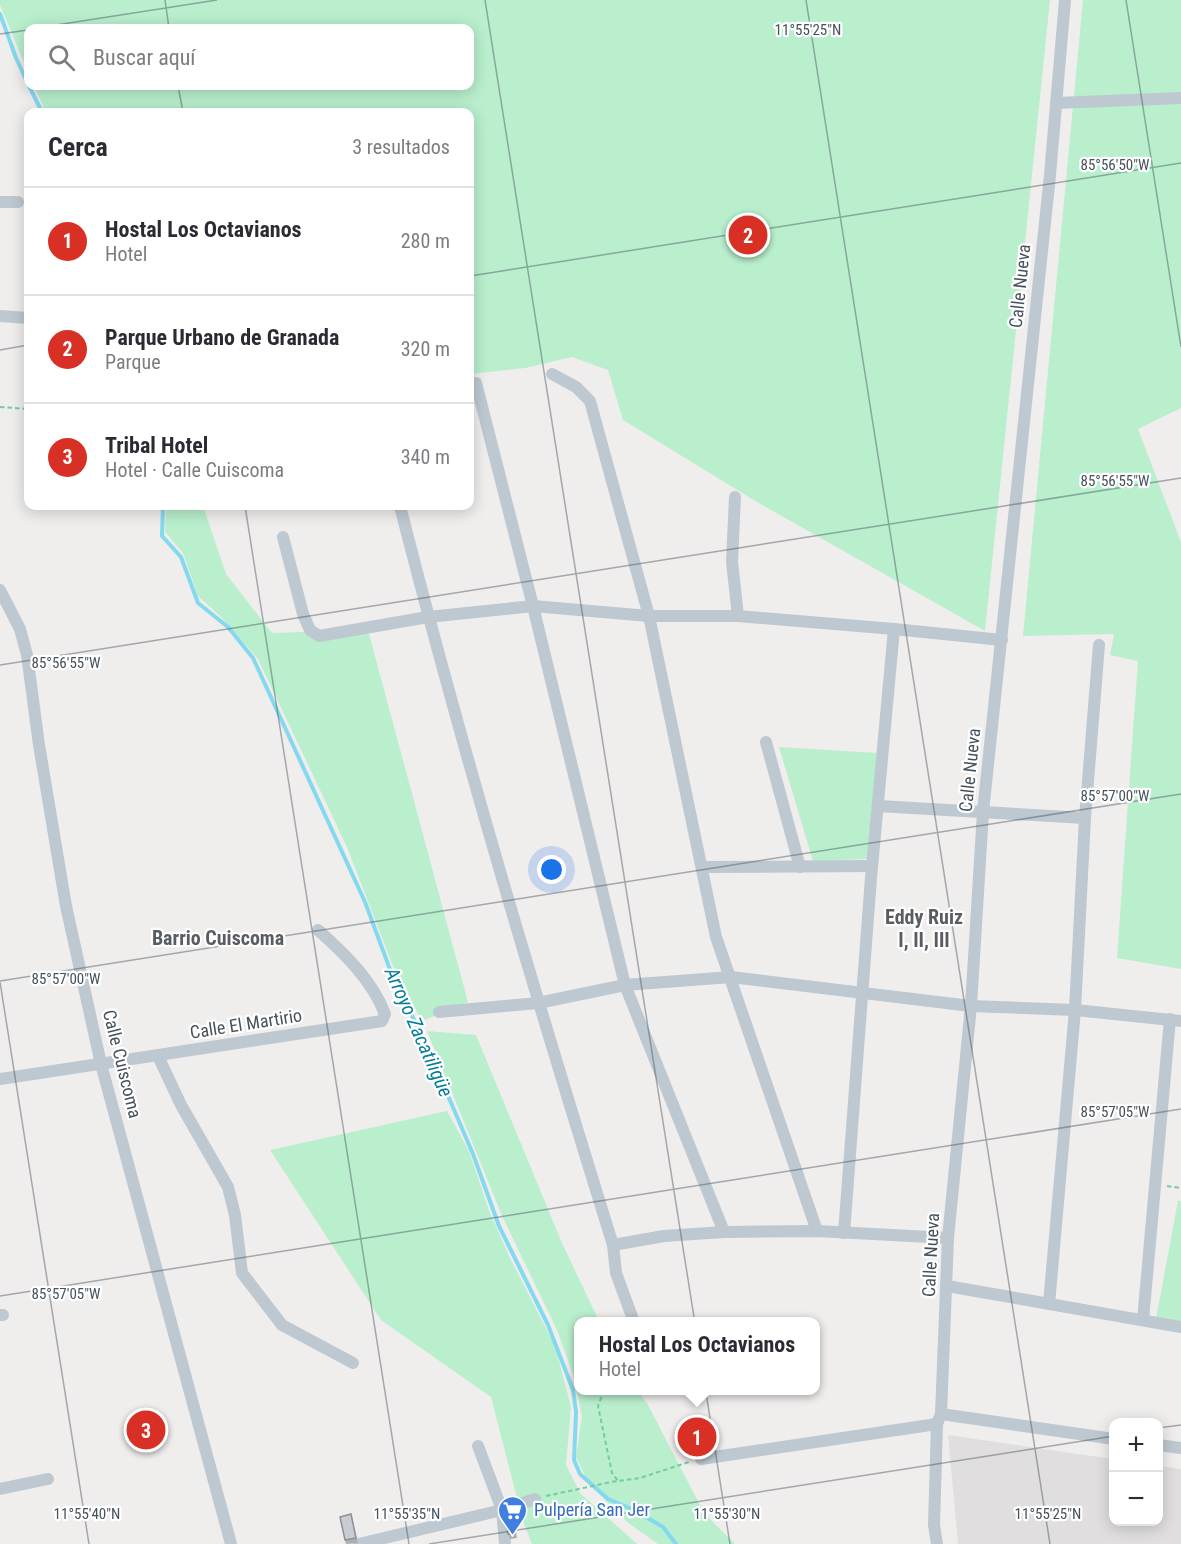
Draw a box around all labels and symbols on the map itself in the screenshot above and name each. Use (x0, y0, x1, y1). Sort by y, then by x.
text: 11°55'25"N (775, 21, 841, 39)
text: 85°56'50"W (1081, 156, 1150, 174)
pin: 2 (728, 212, 768, 258)
street label: Calle Nueva (1005, 243, 1034, 329)
text: 85°56'55"W (1081, 472, 1150, 490)
text: 85°56'55"W (32, 654, 101, 672)
street label: Calle Nueva (955, 727, 984, 813)
text: 85°57'00"W (1081, 787, 1150, 805)
your location (537, 855, 566, 884)
district label: Eddy Ruiz I, II, III (885, 905, 963, 952)
district label: Barrio Cuiscoma (152, 926, 284, 950)
water label: Arroyo Zacatiligüe (379, 963, 458, 1101)
text: 85°57'00"W (32, 970, 101, 988)
street label: Calle El Martirio (188, 1004, 303, 1043)
street label: Calle Cuiscoma (99, 1008, 146, 1120)
text: 85°57'05"W (1081, 1103, 1150, 1121)
street label: Calle Nueva (918, 1212, 943, 1297)
text: 85°57'05"W (32, 1285, 101, 1303)
pin: 3 (126, 1408, 166, 1452)
pin: 1 (678, 1414, 716, 1460)
supermarket icon: Pulpería San Jer (497, 1494, 529, 1536)
place label: Pulpería San Jer (534, 1499, 651, 1520)
text: 11°55'40"N (54, 1505, 120, 1523)
text: 11°55'35"N (374, 1505, 440, 1523)
text: 11°55'30"N (694, 1505, 760, 1523)
text: 11°55'25"N (1015, 1505, 1081, 1523)

